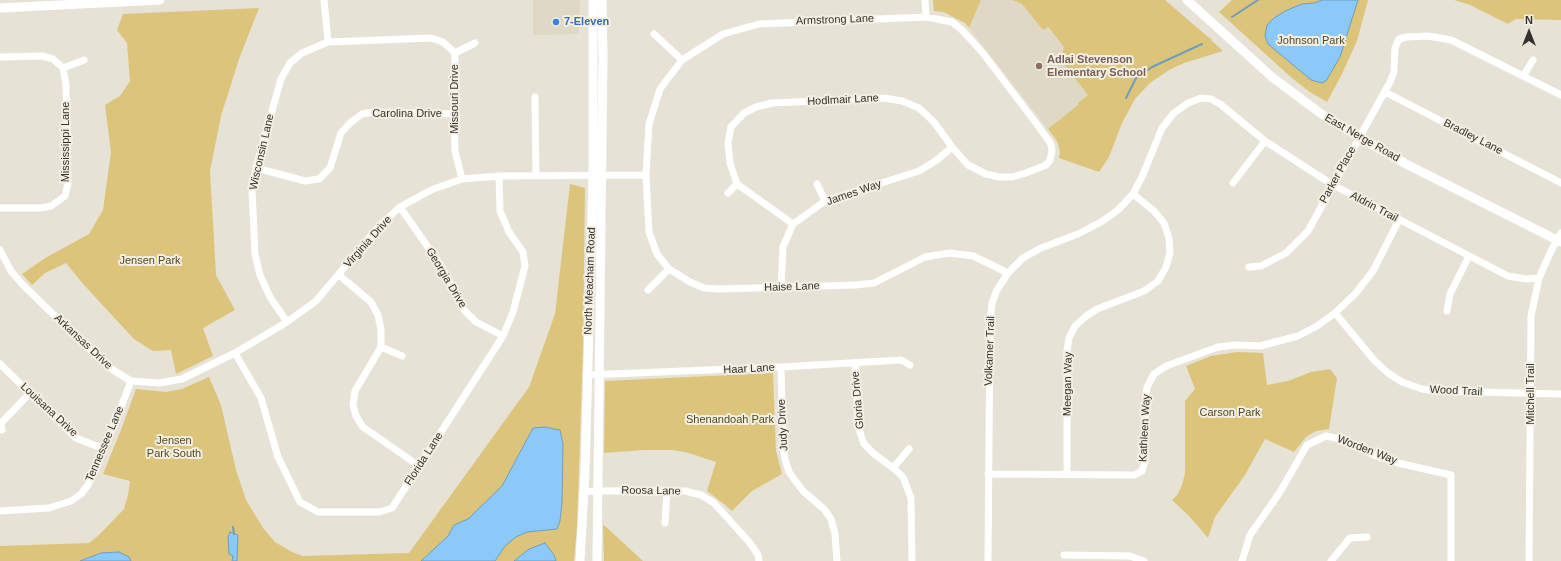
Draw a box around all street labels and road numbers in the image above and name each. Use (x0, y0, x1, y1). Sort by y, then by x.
street label: Armstrong Lane (796, 12, 874, 28)
street label: Missouri Drive (448, 64, 462, 134)
street label: Hodlmair Lane (807, 92, 879, 108)
street label: Mississippi Lane (59, 102, 73, 182)
street label: Carolina Drive (372, 107, 442, 121)
street label: East Nerge Road (1322, 111, 1402, 165)
street label: Wisconsin Lane (247, 113, 277, 191)
street label: Bradley Lane (1441, 116, 1505, 158)
street label: Parker Place (1317, 144, 1359, 206)
street label: James Way (825, 177, 883, 209)
street label: Aldrin Trail (1348, 189, 1400, 225)
street label: Virginia Drive (341, 213, 395, 271)
street label: North Meacham Road (582, 227, 598, 335)
street label: Georgia Drive (423, 246, 469, 310)
street label: Haise Lane (764, 279, 820, 295)
street label: Arkansas Drive (51, 312, 115, 372)
street label: Volkamer Trail (982, 316, 998, 386)
street label: Meegan Way (1061, 352, 1075, 416)
street label: Haar Lane (723, 361, 775, 377)
street label: Mitchell Trail (1524, 363, 1538, 425)
street label: Gloria Drive (849, 371, 867, 429)
street label: Louisana Drive (18, 380, 80, 440)
street label: Wood Trail (1429, 383, 1483, 399)
street label: Kathleen Way (1137, 394, 1153, 462)
street label: Judy Drive (775, 399, 791, 451)
street label: Tennessee Lane (83, 404, 127, 484)
street label: Florida Lane (402, 430, 446, 488)
street label: Worden Way (1335, 433, 1399, 467)
street label: Roosa Lane (621, 484, 681, 498)

